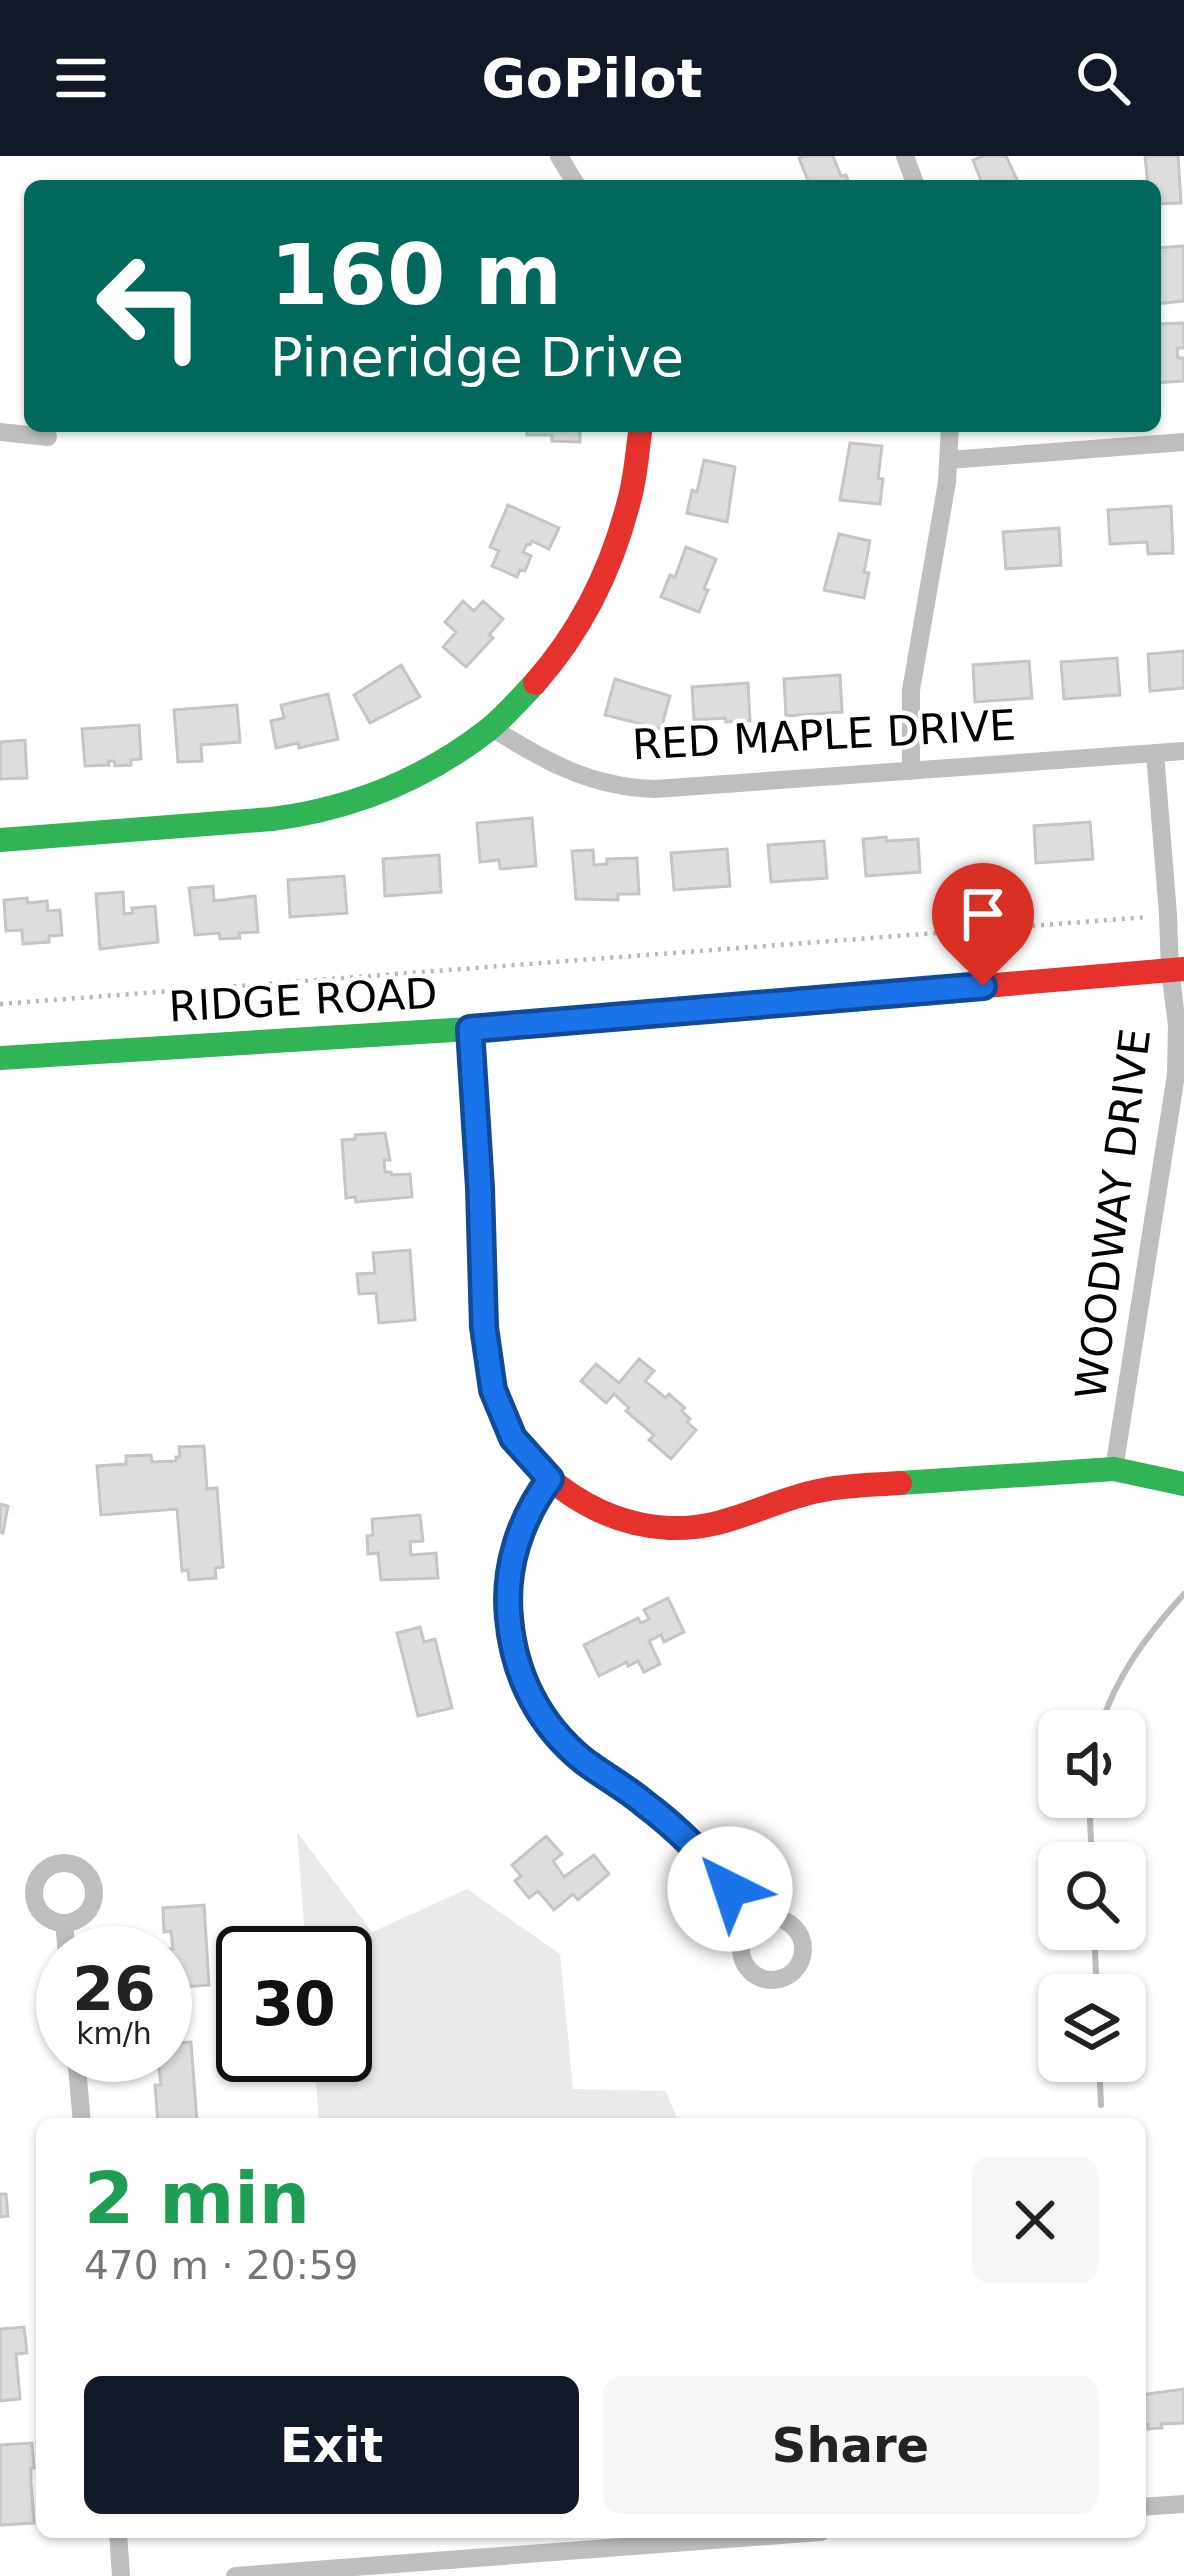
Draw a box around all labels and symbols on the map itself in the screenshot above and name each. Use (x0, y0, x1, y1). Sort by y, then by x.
street label: RED MAPLE DRIVE (631, 700, 1017, 770)
pin (932, 863, 1034, 986)
street label: RIDGE ROAD (167, 968, 439, 1032)
street label: WOODWAY DRIVE (1066, 1026, 1160, 1402)
position arrow (667, 1826, 793, 1952)
speed limit sign: 30 (216, 1926, 372, 2082)

